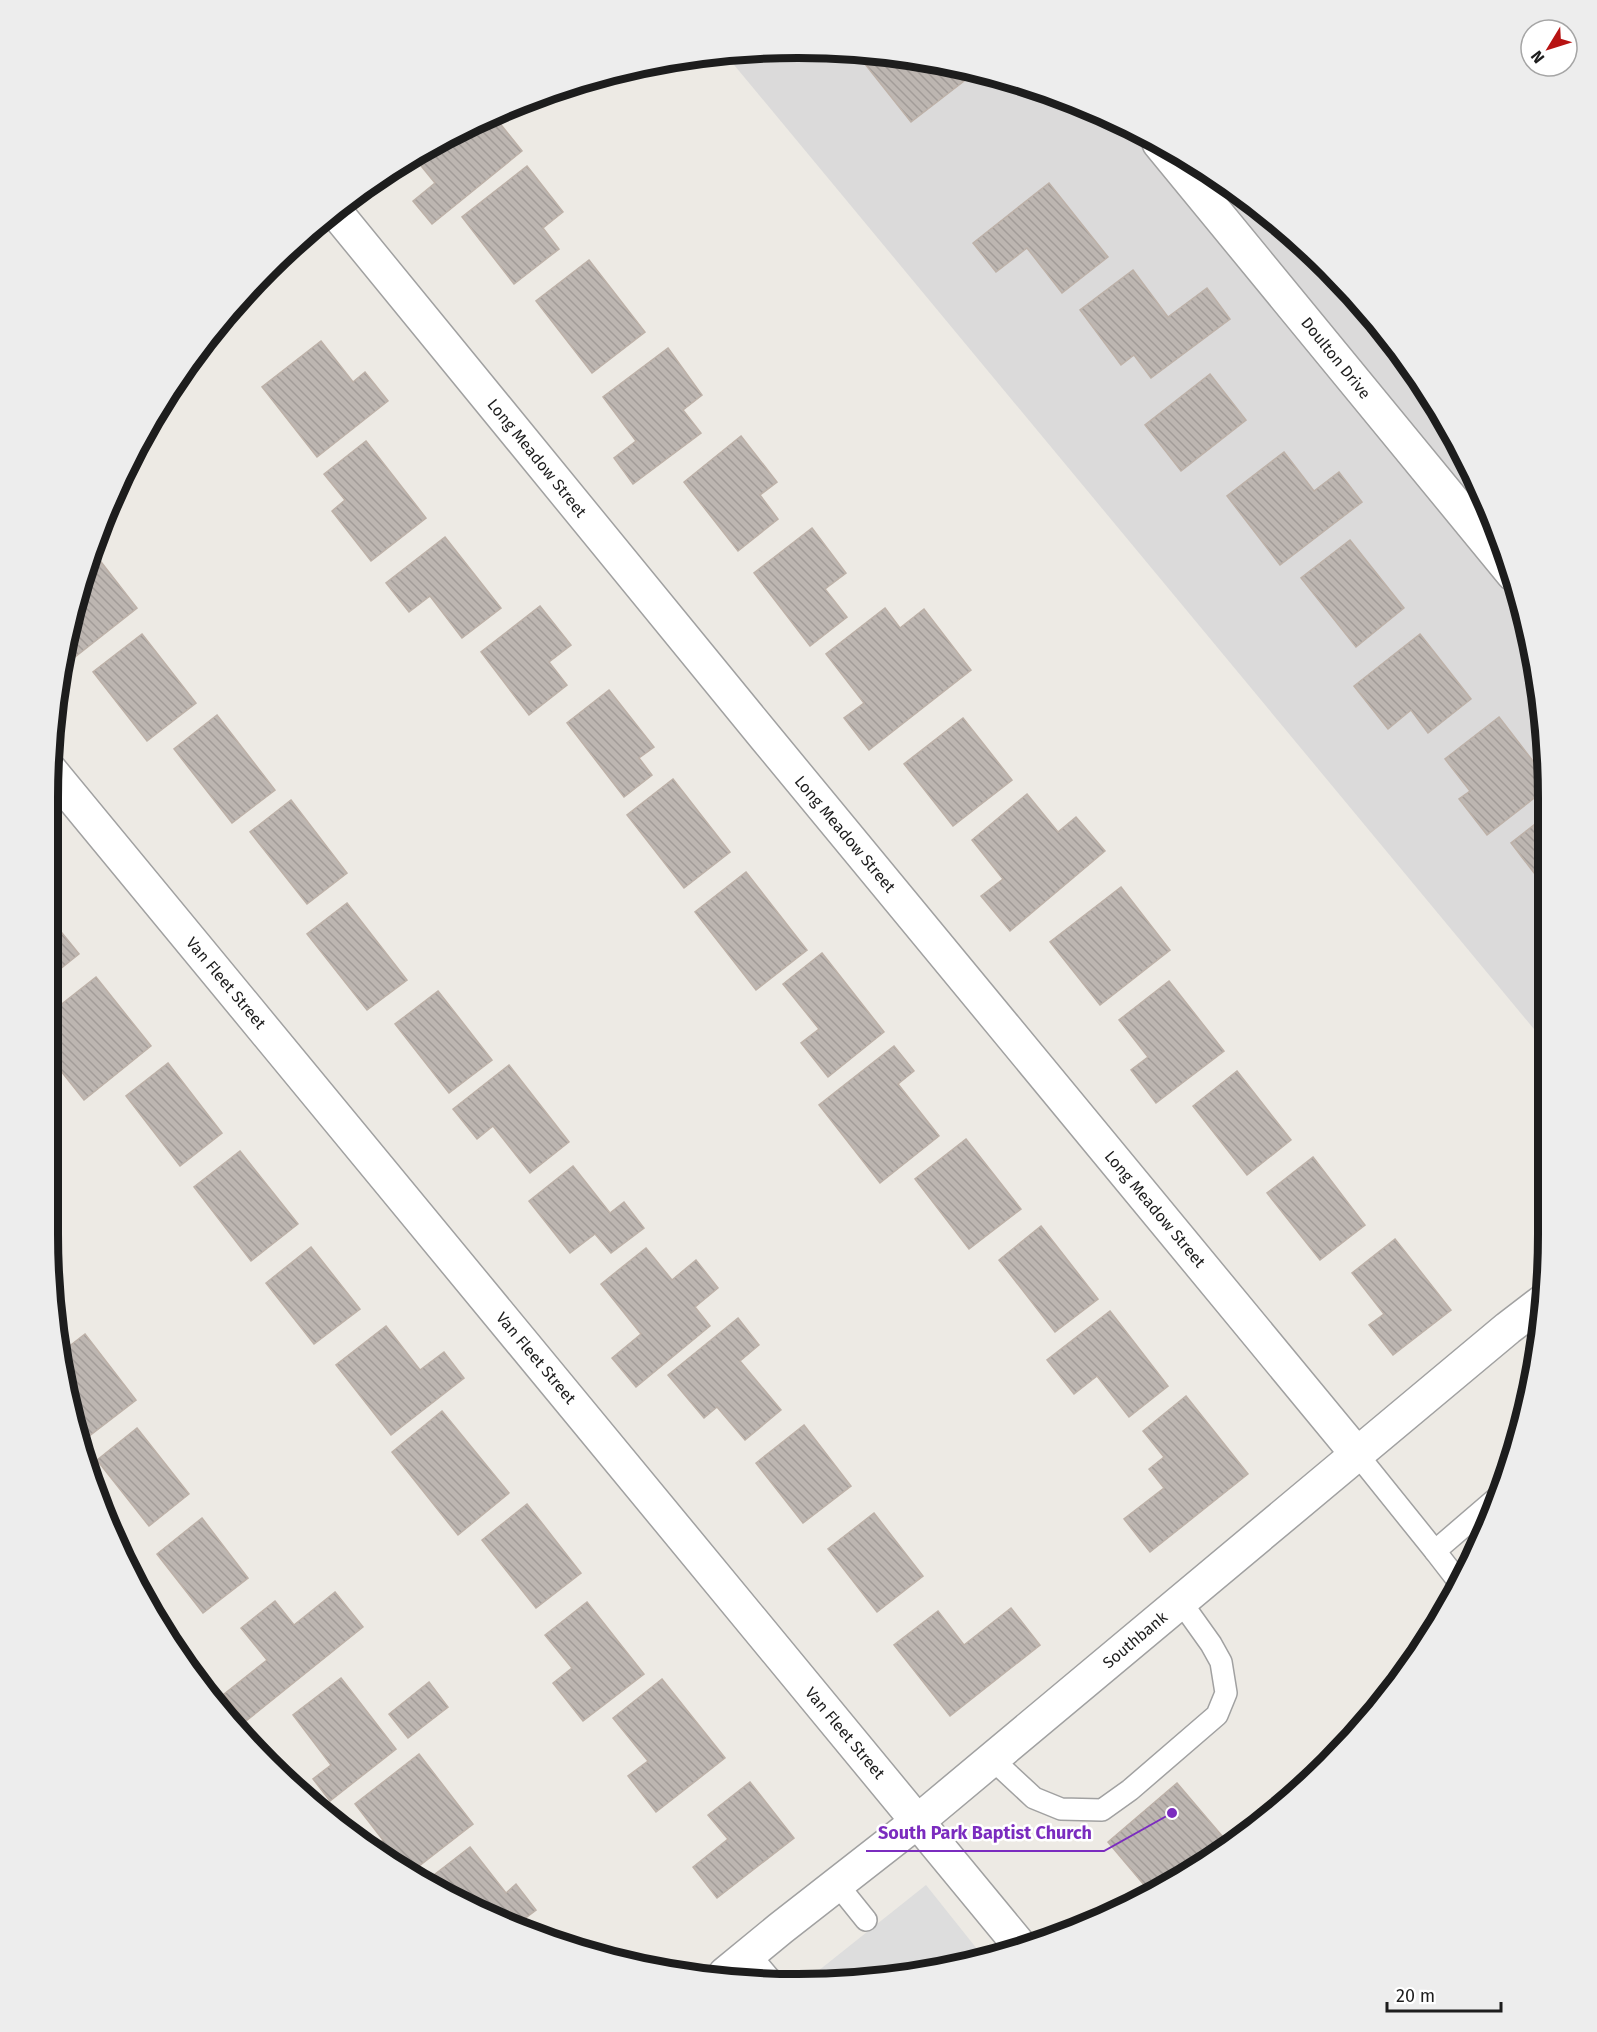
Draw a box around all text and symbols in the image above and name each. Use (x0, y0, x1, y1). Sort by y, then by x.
north arrow (1519, 18, 1579, 78)
text: N (1527, 47, 1548, 67)
street label: Doulton Drive (1297, 313, 1375, 403)
street label: Long Meadow Street (483, 395, 591, 521)
street label: Long Meadow Street (791, 772, 900, 896)
street label: Van Fleet Street (182, 933, 270, 1033)
street label: Long Meadow Street (1101, 1147, 1210, 1271)
street label: Van Fleet Street (492, 1308, 580, 1408)
street label: Southbank (1099, 1607, 1172, 1672)
street label: Van Fleet Street (801, 1683, 889, 1783)
callout: South Park Baptist Church (866, 1815, 1104, 1851)
text: South Park Baptist Church (878, 1822, 1092, 1844)
scale bar (1387, 1975, 1501, 2013)
text: 20 m (1396, 1985, 1435, 2007)

